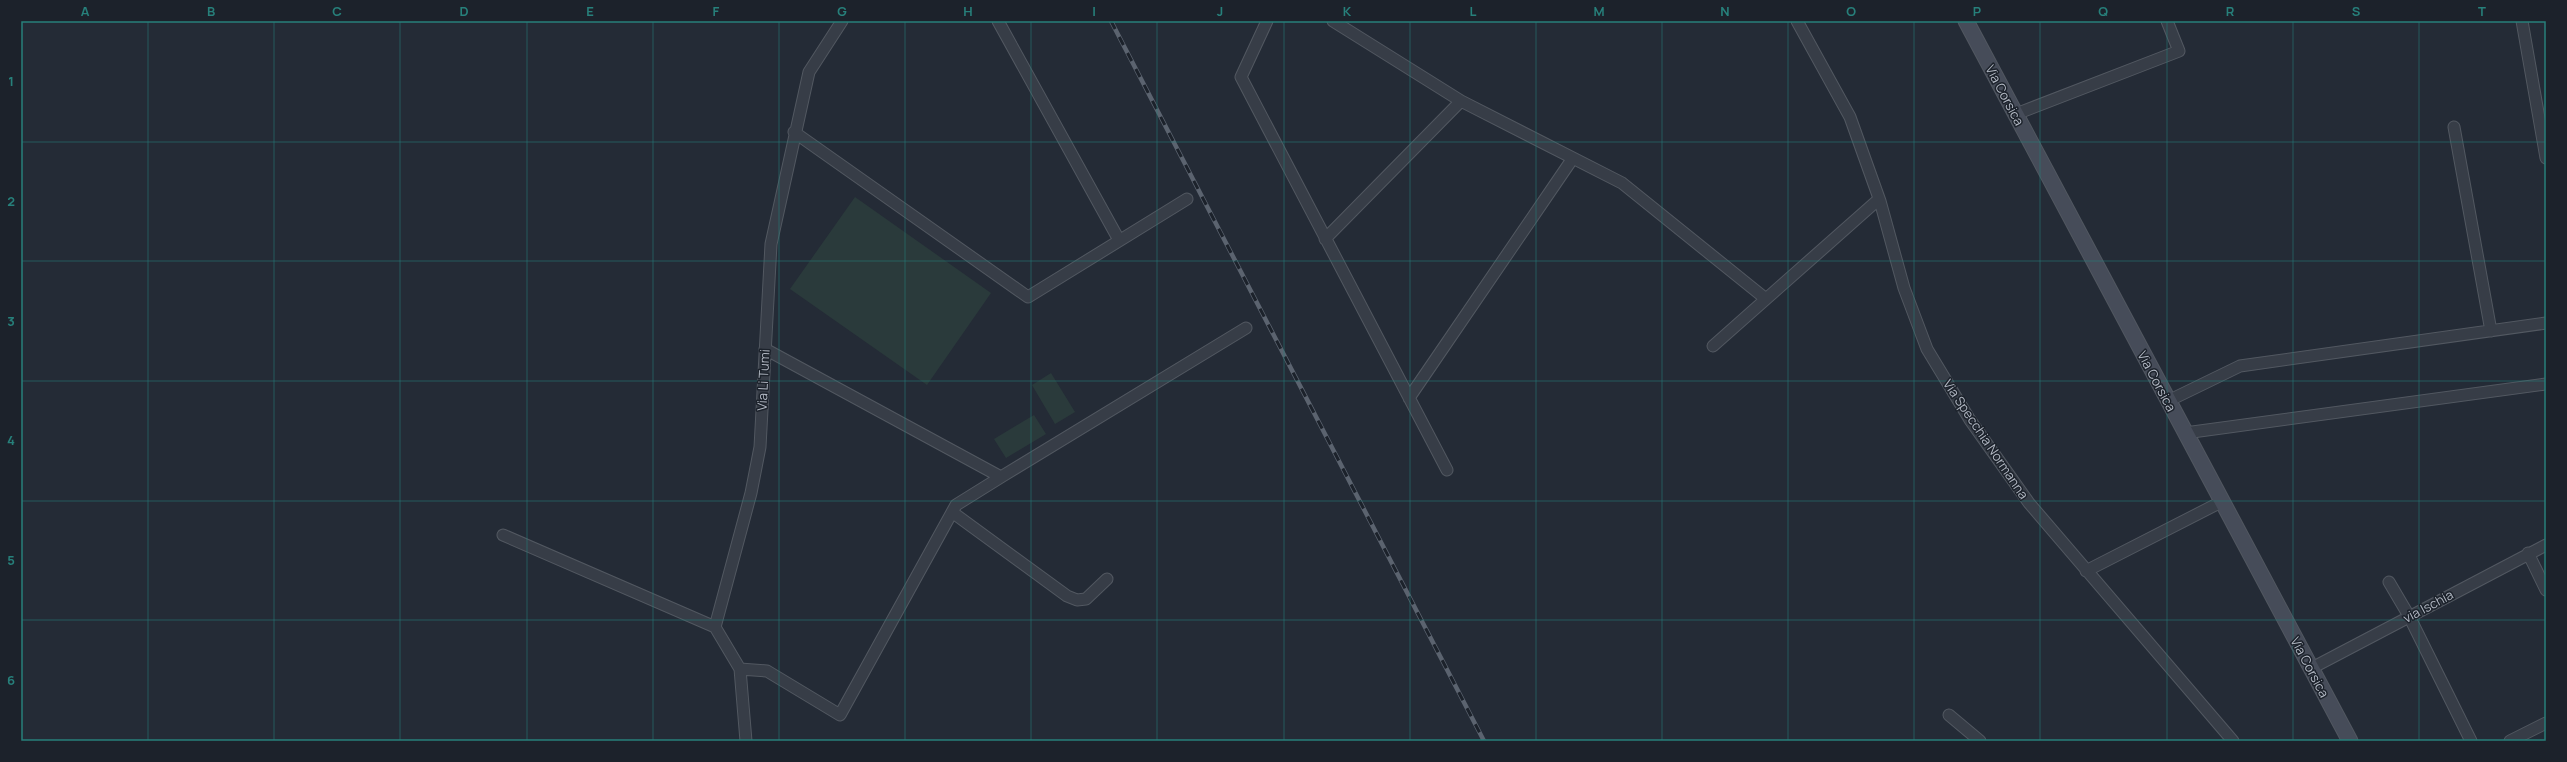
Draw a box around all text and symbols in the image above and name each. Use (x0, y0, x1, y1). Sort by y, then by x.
text: A (81, 2, 90, 20)
text: B (207, 2, 215, 20)
text: C (332, 2, 342, 20)
text: D (459, 2, 469, 20)
text: E (586, 2, 594, 20)
text: F (713, 2, 720, 20)
text: G (837, 2, 847, 20)
text: H (963, 2, 973, 20)
text: I (1092, 2, 1096, 20)
text: J (1217, 2, 1223, 20)
text: K (1343, 2, 1352, 20)
text: L (1470, 2, 1477, 20)
text: M (1593, 2, 1605, 20)
text: N (1720, 2, 1730, 20)
text: O (1846, 2, 1856, 20)
text: P (1973, 2, 1981, 20)
text: Q (2098, 2, 2108, 20)
text: R (2226, 2, 2235, 20)
text: S (2352, 2, 2361, 20)
text: T (2478, 2, 2486, 20)
street label: Via Corsica (1982, 62, 2028, 128)
text: 1 (8, 72, 14, 90)
text: 2 (7, 192, 15, 210)
text: 3 (7, 312, 15, 330)
street label: Via Corsica (2134, 348, 2180, 414)
street label: Via Li Tumi (752, 349, 774, 411)
street label: Via Specchia Normanna (1939, 376, 2033, 502)
text: 4 (7, 431, 15, 449)
text: 5 (7, 551, 15, 569)
street label: via Ischia (2400, 585, 2456, 627)
street label: Via Corsica (2287, 634, 2333, 700)
text: 6 (7, 671, 15, 689)

